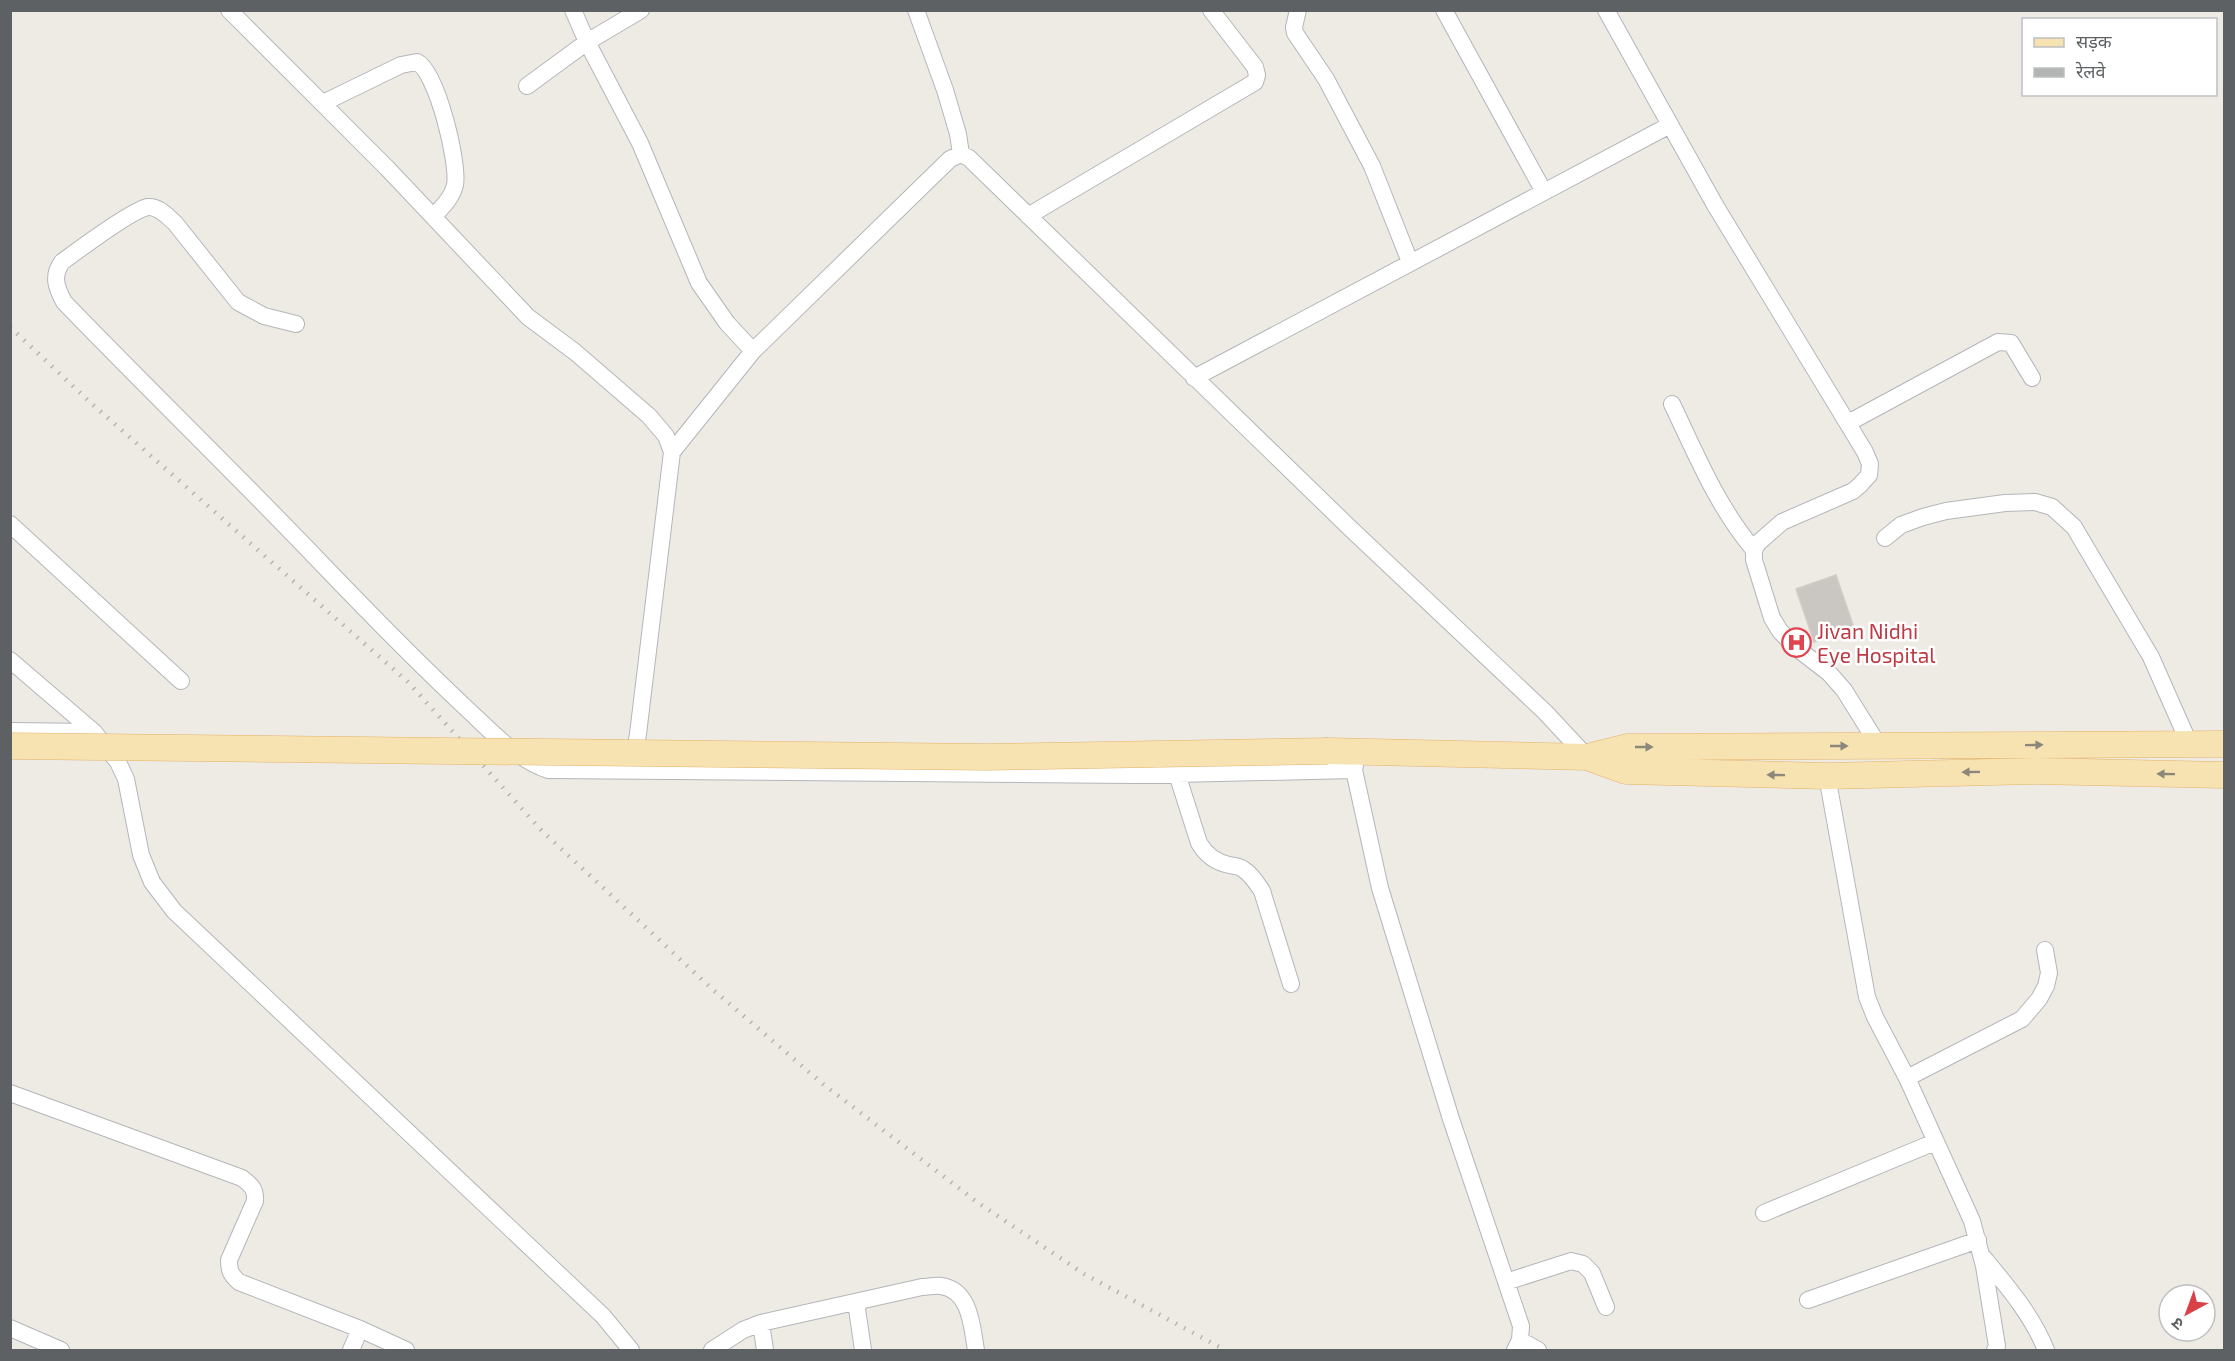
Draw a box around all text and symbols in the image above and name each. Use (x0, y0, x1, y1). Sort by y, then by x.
legend (2022, 18, 2217, 96)
text: सड़क (2076, 30, 2113, 52)
text: रेलवे (2075, 60, 2107, 82)
place label: Jivan Nidhi Eye Hospital (1817, 618, 1936, 667)
hospital icon: Jivan Nidhi Eye Hospital (1780, 626, 1812, 658)
one-way arrow (2024, 740, 2043, 750)
one-way arrow (1829, 741, 1848, 751)
one-way arrow (1634, 742, 1653, 752)
one-way arrow (1962, 767, 1981, 777)
one-way arrow (2157, 769, 2176, 778)
one-way arrow (1767, 770, 1786, 779)
north arrow (2157, 1283, 2217, 1343)
text: उ (2167, 1314, 2187, 1335)

